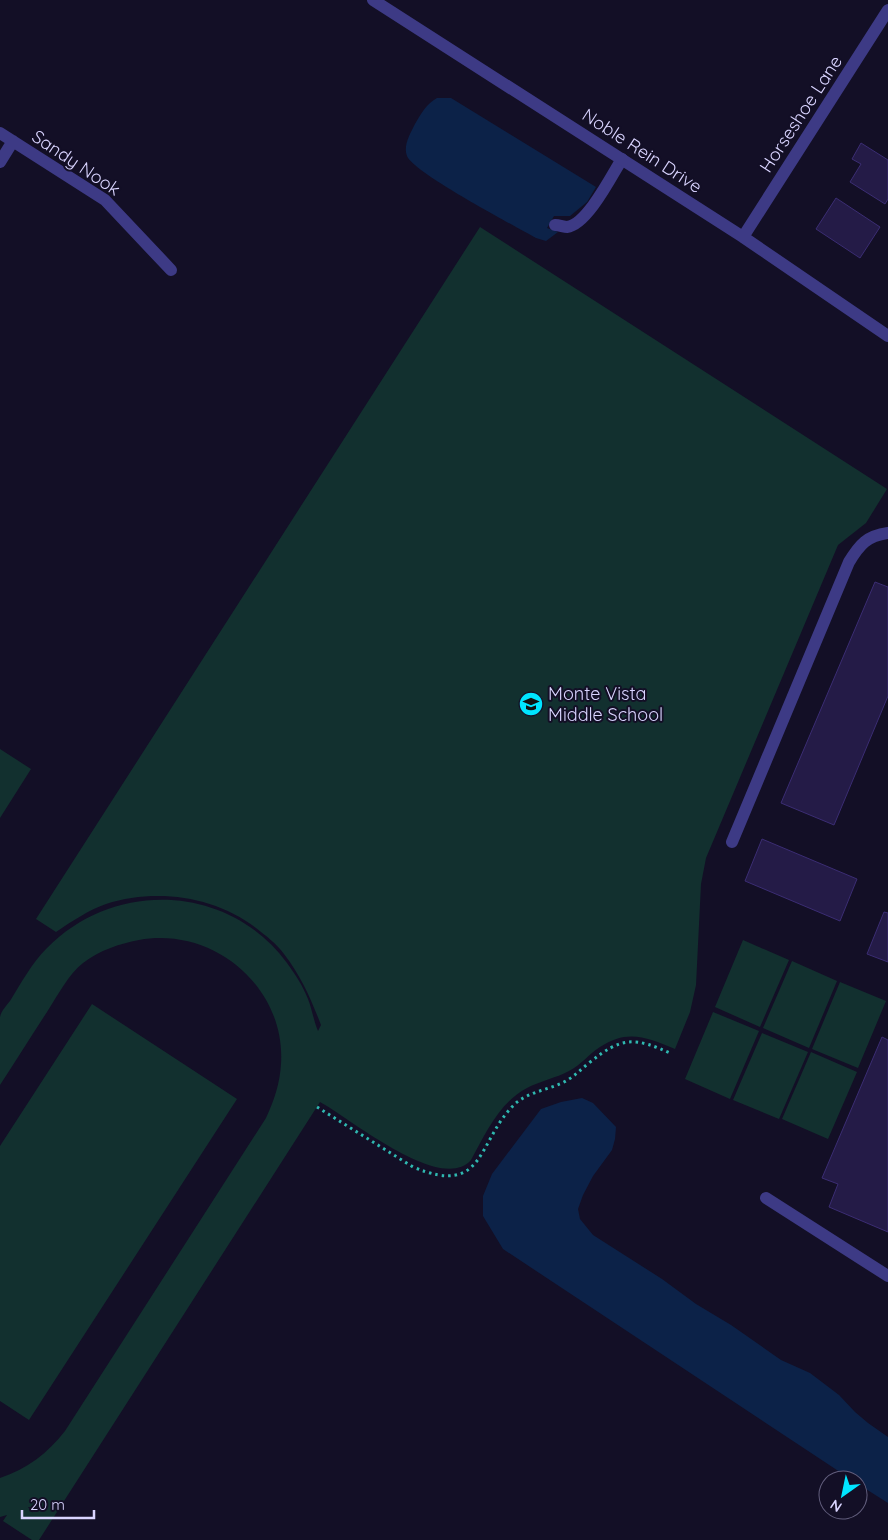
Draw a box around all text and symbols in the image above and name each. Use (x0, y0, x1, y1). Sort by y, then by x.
street label: Horseshoe Lane (754, 51, 847, 177)
street label: Noble Rein Drive (578, 103, 707, 198)
street label: Sandy Nook (28, 125, 125, 201)
place label: Monte Vista Middle School (548, 682, 663, 726)
school or university icon: Monte Vista Middle School (518, 691, 544, 717)
north arrow (818, 1470, 868, 1520)
scale bar (22, 1488, 95, 1520)
text: 20 m (30, 1495, 65, 1514)
text: N (827, 1496, 845, 1516)

